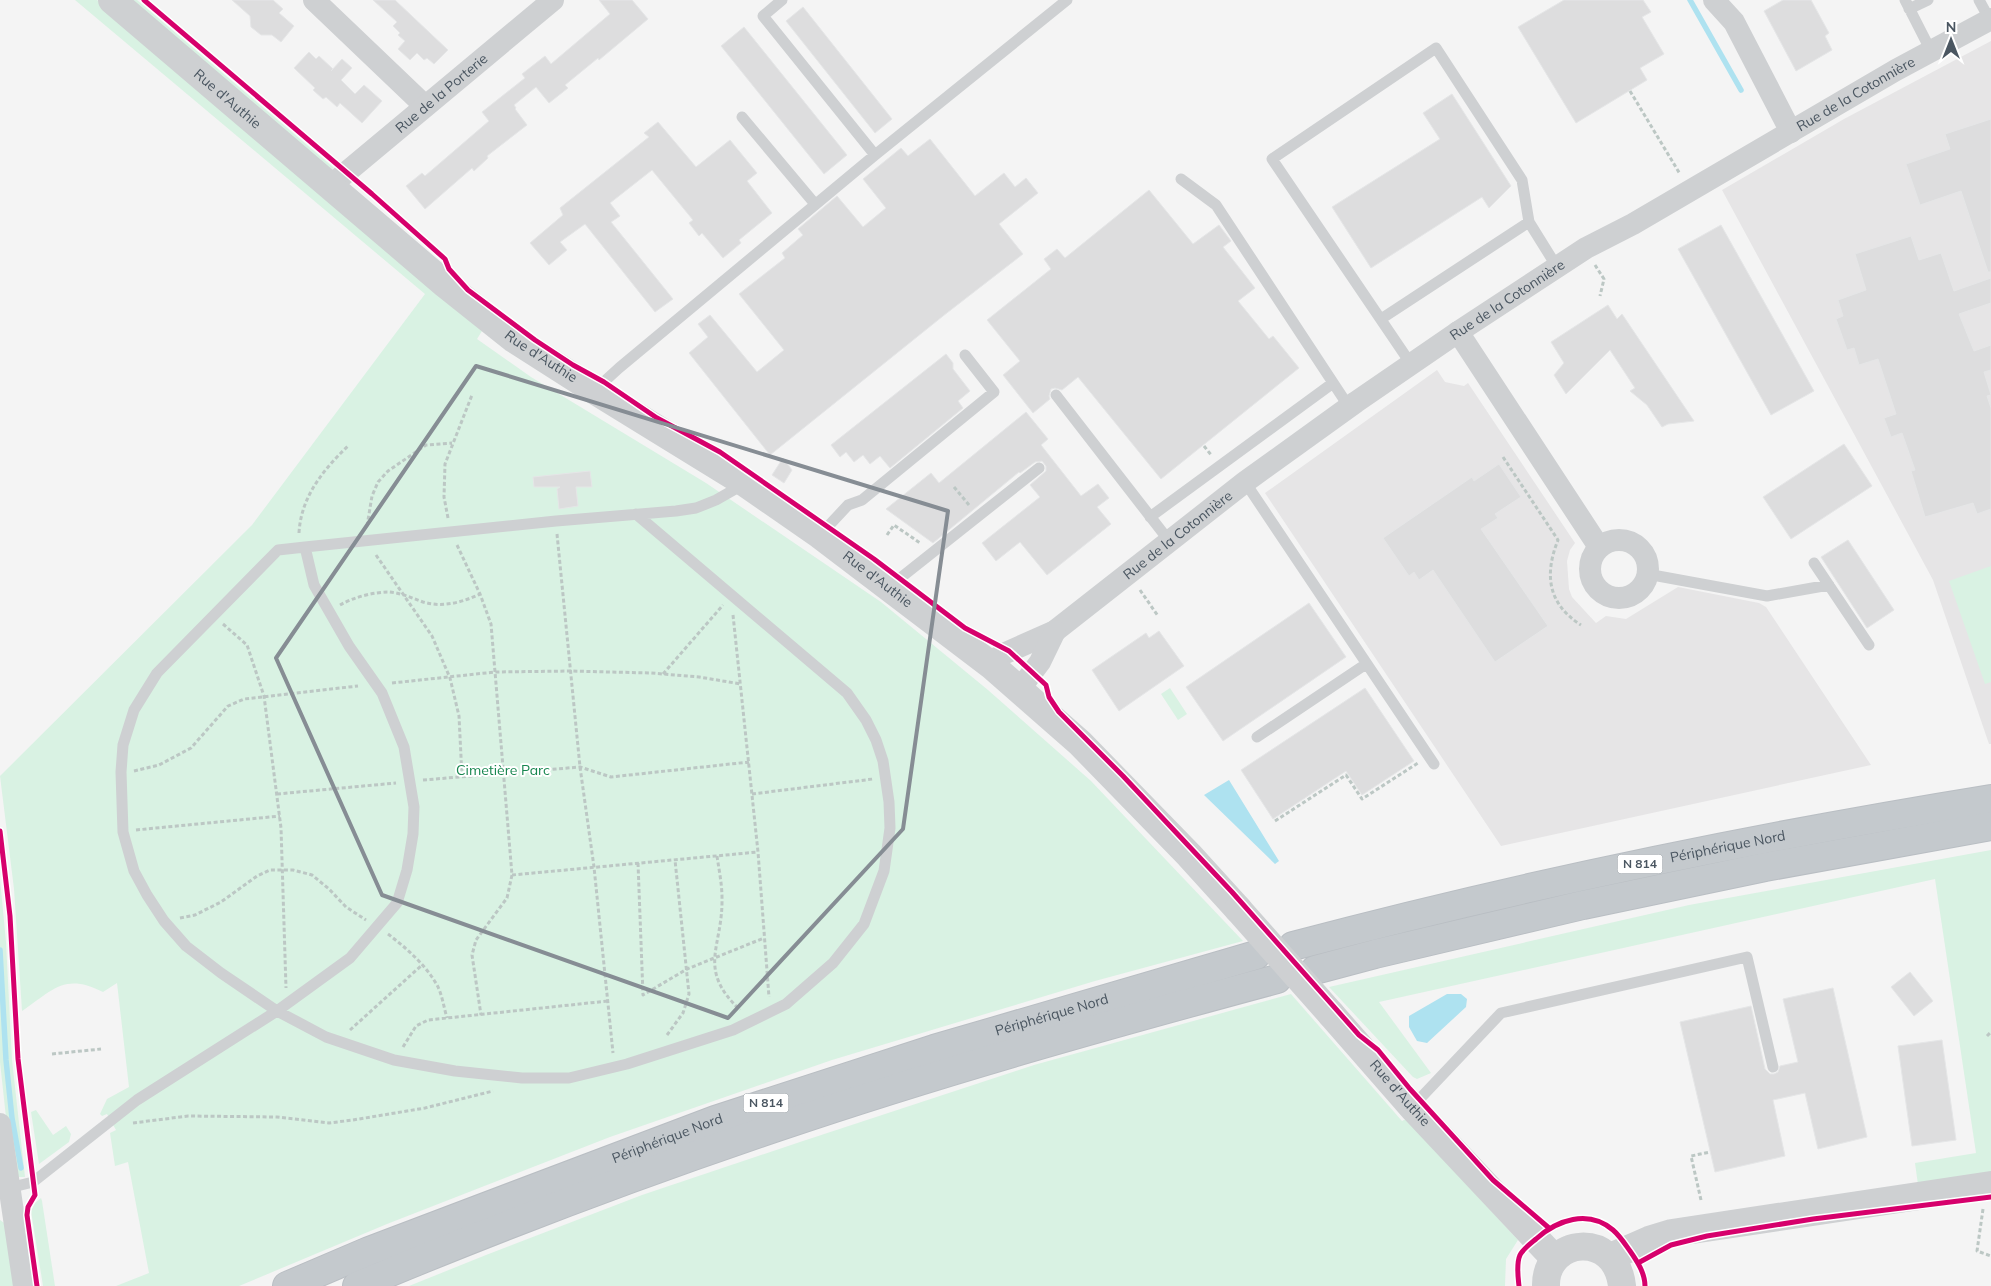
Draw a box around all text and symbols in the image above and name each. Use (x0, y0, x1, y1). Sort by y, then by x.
north arrow (1926, 15, 1976, 65)
text: N (1946, 18, 1956, 36)
street label: Rue de la Porterie (391, 49, 491, 137)
street label: Rue de la Cotonnière (1793, 53, 1918, 135)
street label: Rue d'Authie (190, 65, 265, 132)
street label: Rue de la Cotonnière (1446, 255, 1568, 344)
street label: Rue d'Authie (501, 326, 581, 386)
street label: Rue de la Cotonnière (1119, 486, 1236, 583)
street label: Rue d'Authie (839, 547, 916, 611)
park label: Cimetière Parc (456, 761, 550, 779)
street label: Périphérique Nord (1668, 826, 1787, 866)
road number: N 814 (1618, 854, 1662, 874)
street label: Périphérique Nord (993, 990, 1111, 1040)
street label: Rue d'Authie (1366, 1056, 1435, 1130)
road number: N 814 (744, 1094, 788, 1112)
street label: Périphérique Nord (609, 1109, 725, 1167)

